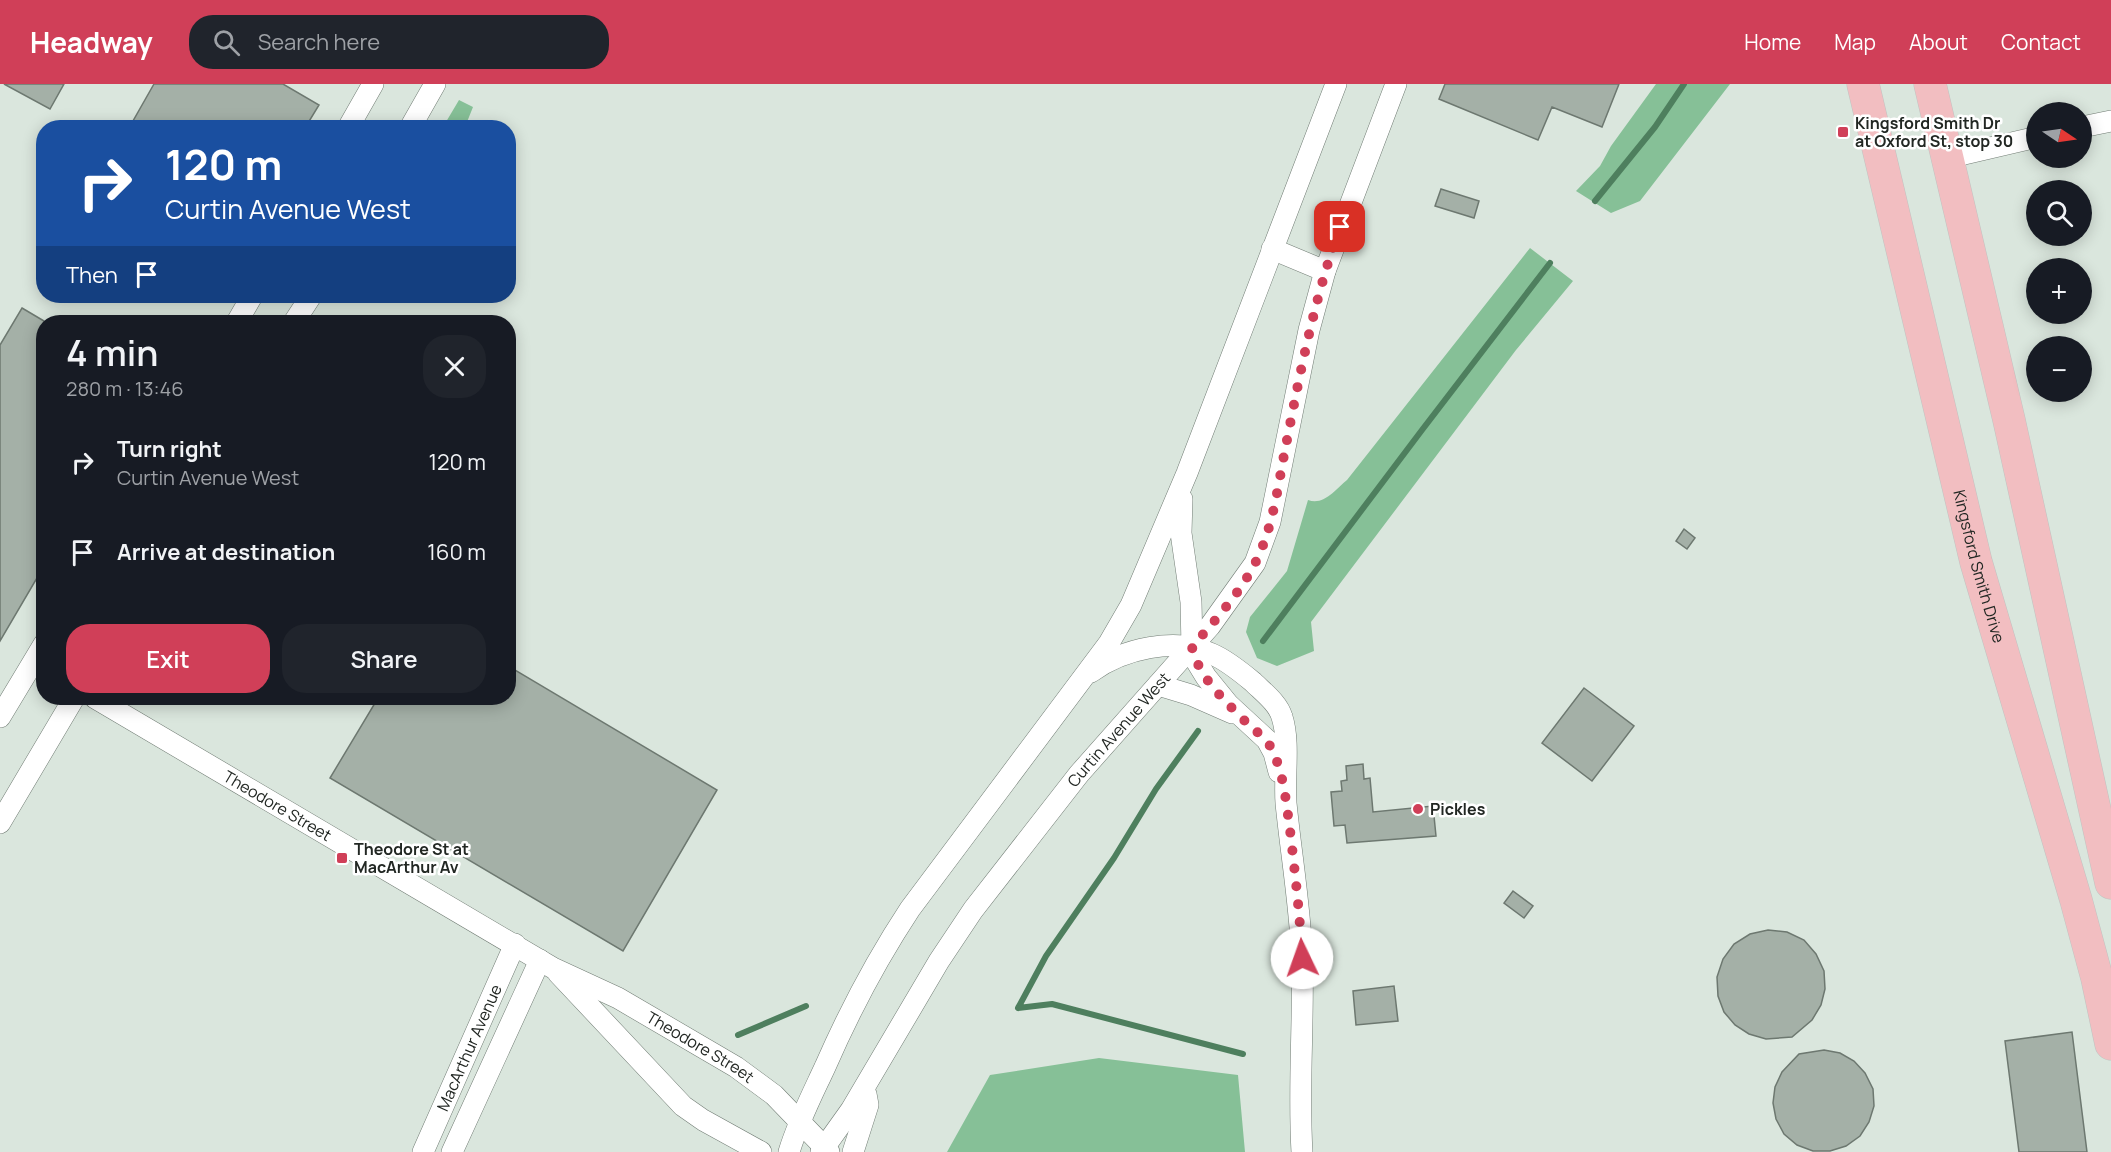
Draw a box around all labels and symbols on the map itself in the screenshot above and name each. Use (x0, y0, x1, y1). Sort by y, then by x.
north arrow (2026, 102, 2092, 168)
place label: Kingsford Smith Dr at Oxford St, stop 30 (1855, 112, 2013, 152)
marker: Kingsford Smith Dr at Oxford St, stop 30 (1836, 125, 1850, 139)
pin (1314, 201, 1365, 252)
street label: Kingsford Smith Drive (1948, 487, 2010, 645)
street label: Curtin Avenue West (1062, 667, 1175, 791)
street label: Theodore Street (219, 765, 336, 846)
place label: Pickles (1430, 798, 1486, 820)
marker: Pickles (1411, 802, 1425, 816)
place label: Theodore St at MacArthur Av (354, 838, 469, 878)
marker: Theodore St at MacArthur Av (335, 851, 349, 865)
position arrow (1270, 926, 1334, 990)
street label: MacArthur Avenue (431, 981, 507, 1115)
street label: Theodore Street (642, 1006, 759, 1088)

